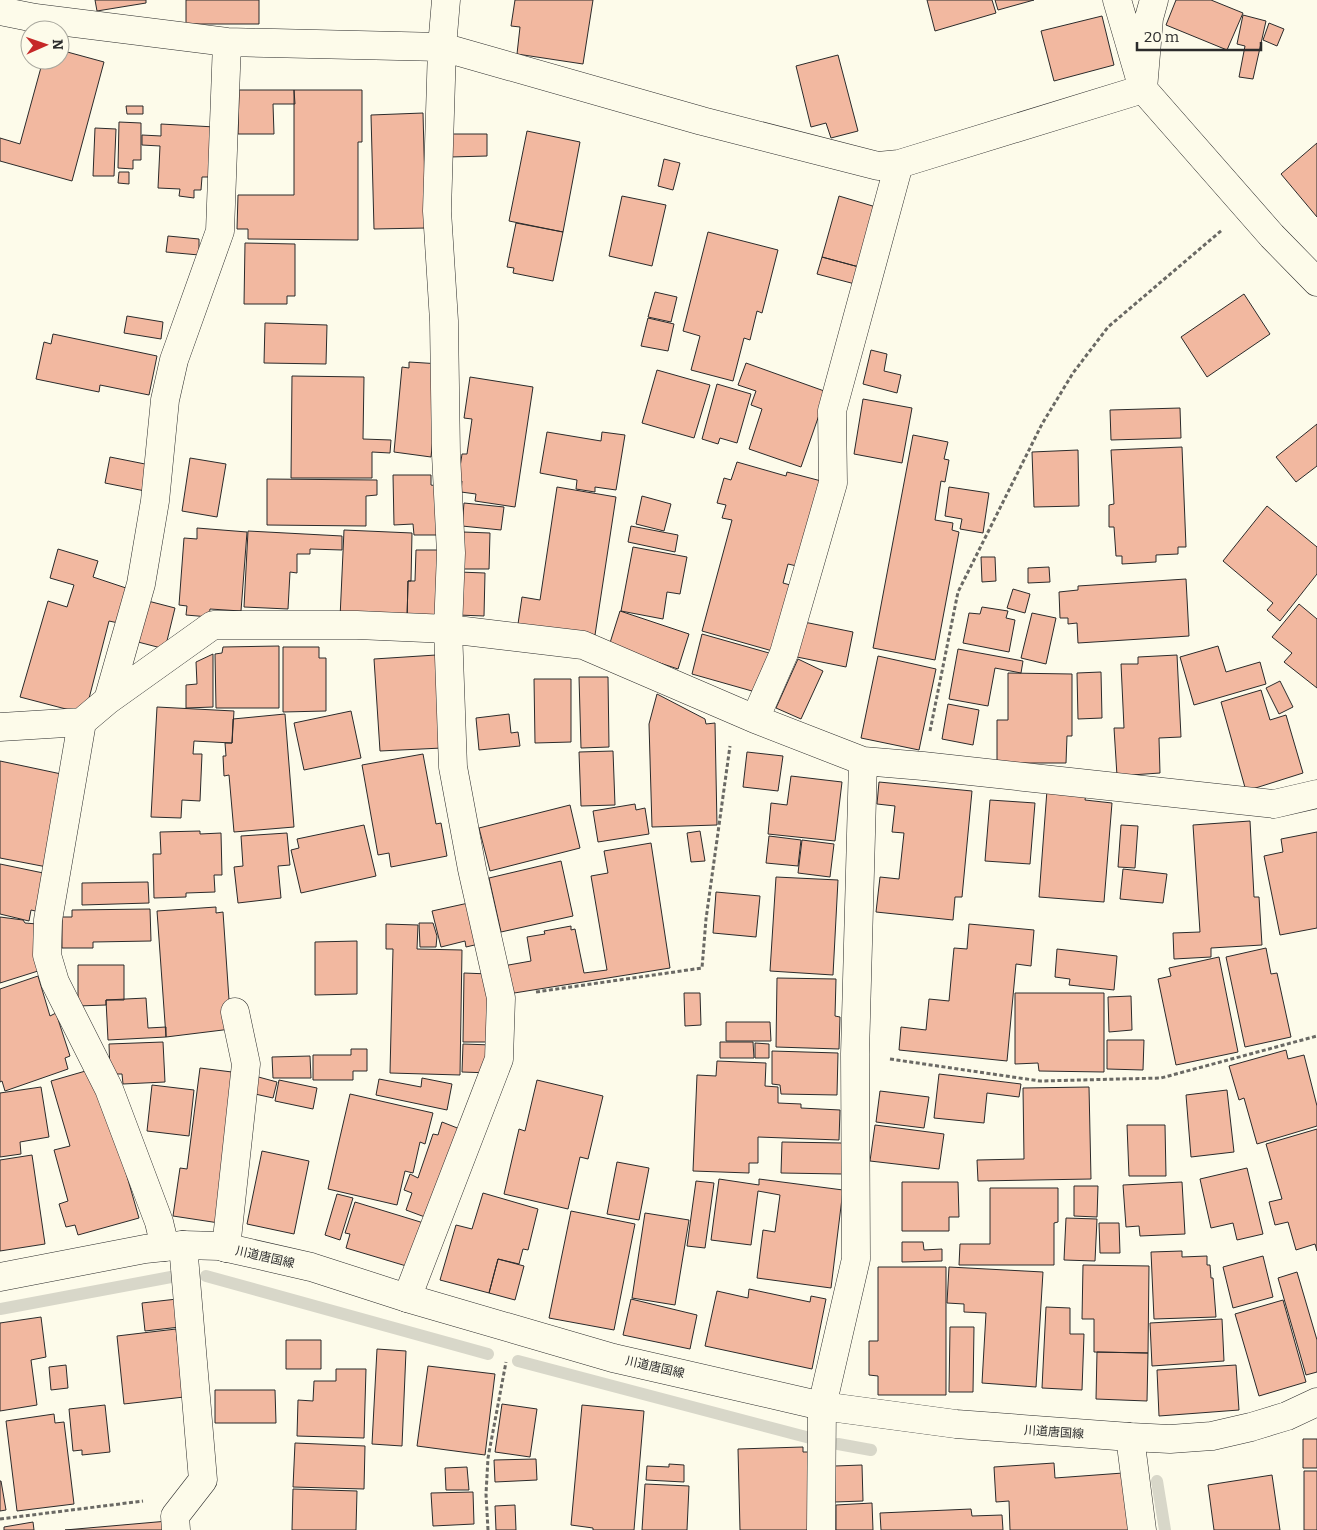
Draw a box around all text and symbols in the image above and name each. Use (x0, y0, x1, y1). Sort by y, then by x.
north arrow (20, 20, 70, 70)
scale bar (1137, 20, 1261, 52)
text: 20 m (1144, 28, 1180, 46)
text: N (49, 39, 66, 50)
street label: 川道唐国線 (234, 1243, 296, 1271)
street label: 川道唐国線 (624, 1353, 686, 1381)
street label: 川道唐国線 (1024, 1423, 1084, 1441)

